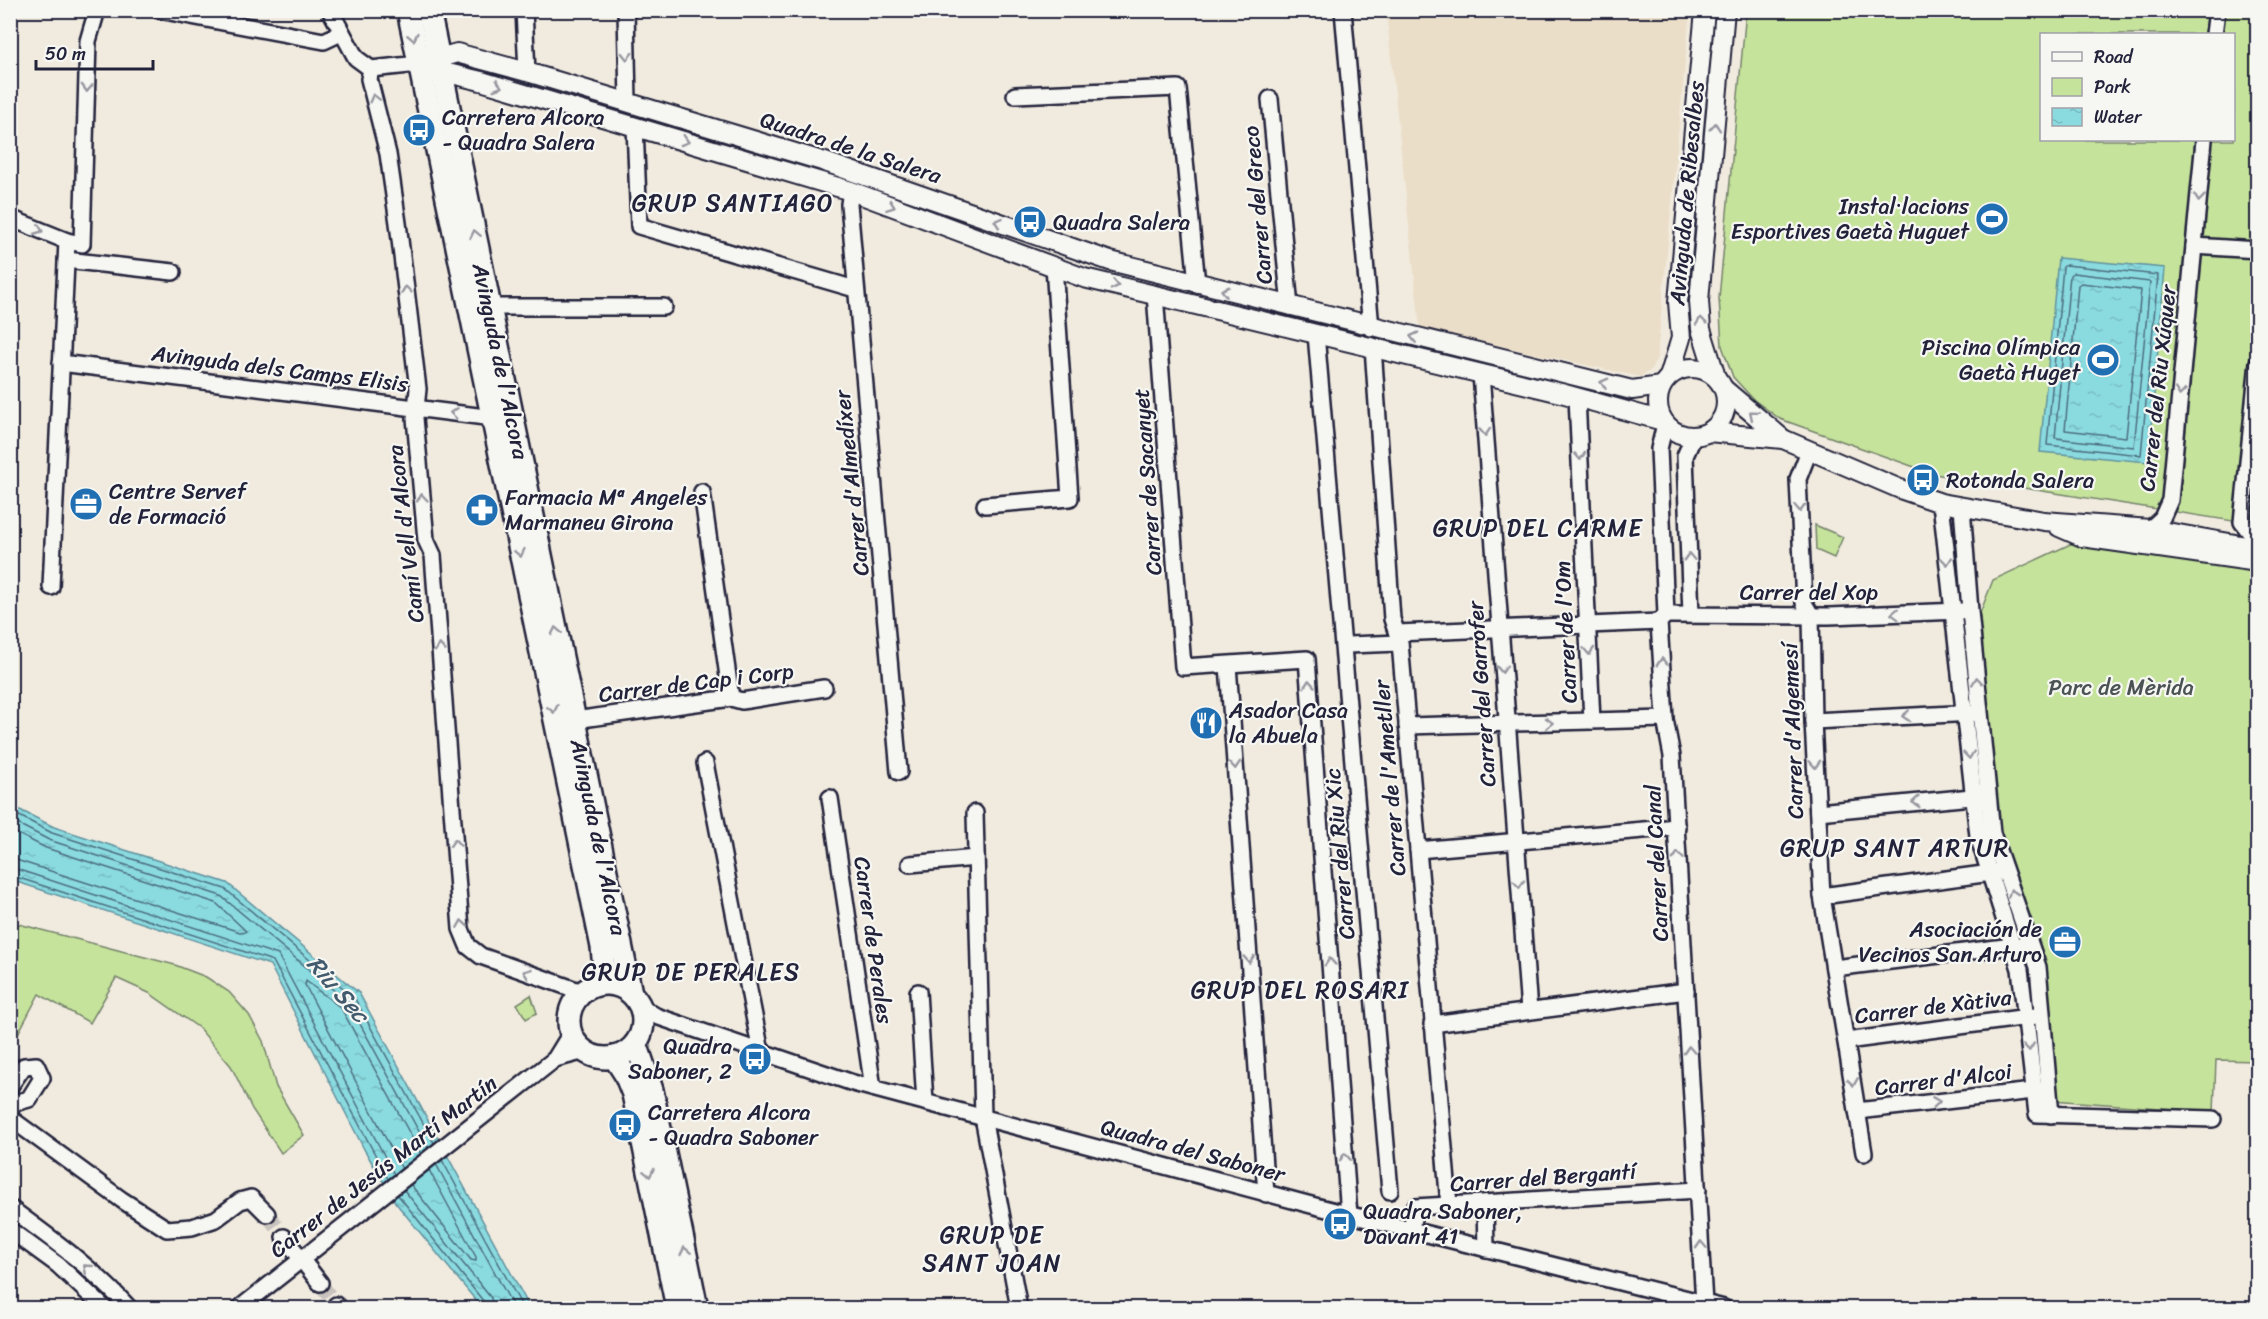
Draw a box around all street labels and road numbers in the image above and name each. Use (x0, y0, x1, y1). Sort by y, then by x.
street label: Avinguda de Ribesalbes (1657, 78, 1716, 308)
street label: Quadra de la Salera (755, 100, 947, 195)
street label: Carrer del Greco (1231, 124, 1284, 286)
street label: Avinguda de l'Alcora (460, 258, 541, 464)
street label: Carrer del Riu Xúquer (2127, 281, 2188, 493)
street label: Avinguda dels Camps Elisis (149, 333, 411, 404)
street label: Carrer d'Almedíxer (822, 387, 881, 578)
street label: Carrer de Sacanyet (1121, 387, 1173, 577)
street label: Camí Vell d'Alcora (375, 442, 436, 625)
street label: Carrer de l'Om (1542, 560, 1589, 704)
street label: Carrer del Xop (1740, 573, 1879, 612)
street label: Carrer del Garrofer (1455, 599, 1507, 788)
street label: Carrer d'Algemesí (1770, 639, 1815, 820)
street label: Carrer de Cap i Corp (596, 651, 796, 714)
street label: Carrer de l'Ametller (1361, 676, 1417, 877)
street label: Avinguda de l'Alcora (558, 734, 639, 940)
street label: Carrer del Riu Xic (1313, 767, 1366, 941)
street label: Carrer del Canal (1633, 783, 1680, 942)
street label: Carrer de Perales (842, 854, 905, 1027)
street label: Carrer de Xàtiva (1852, 977, 2015, 1035)
street label: Carrer d'Alcoi (1872, 1052, 2015, 1107)
street label: Carrer de Jesús Martí Martín (261, 1065, 506, 1268)
street label: Quadra del Saboner (1096, 1107, 1291, 1194)
street label: Carrer del Bergantí (1449, 1151, 1640, 1203)

